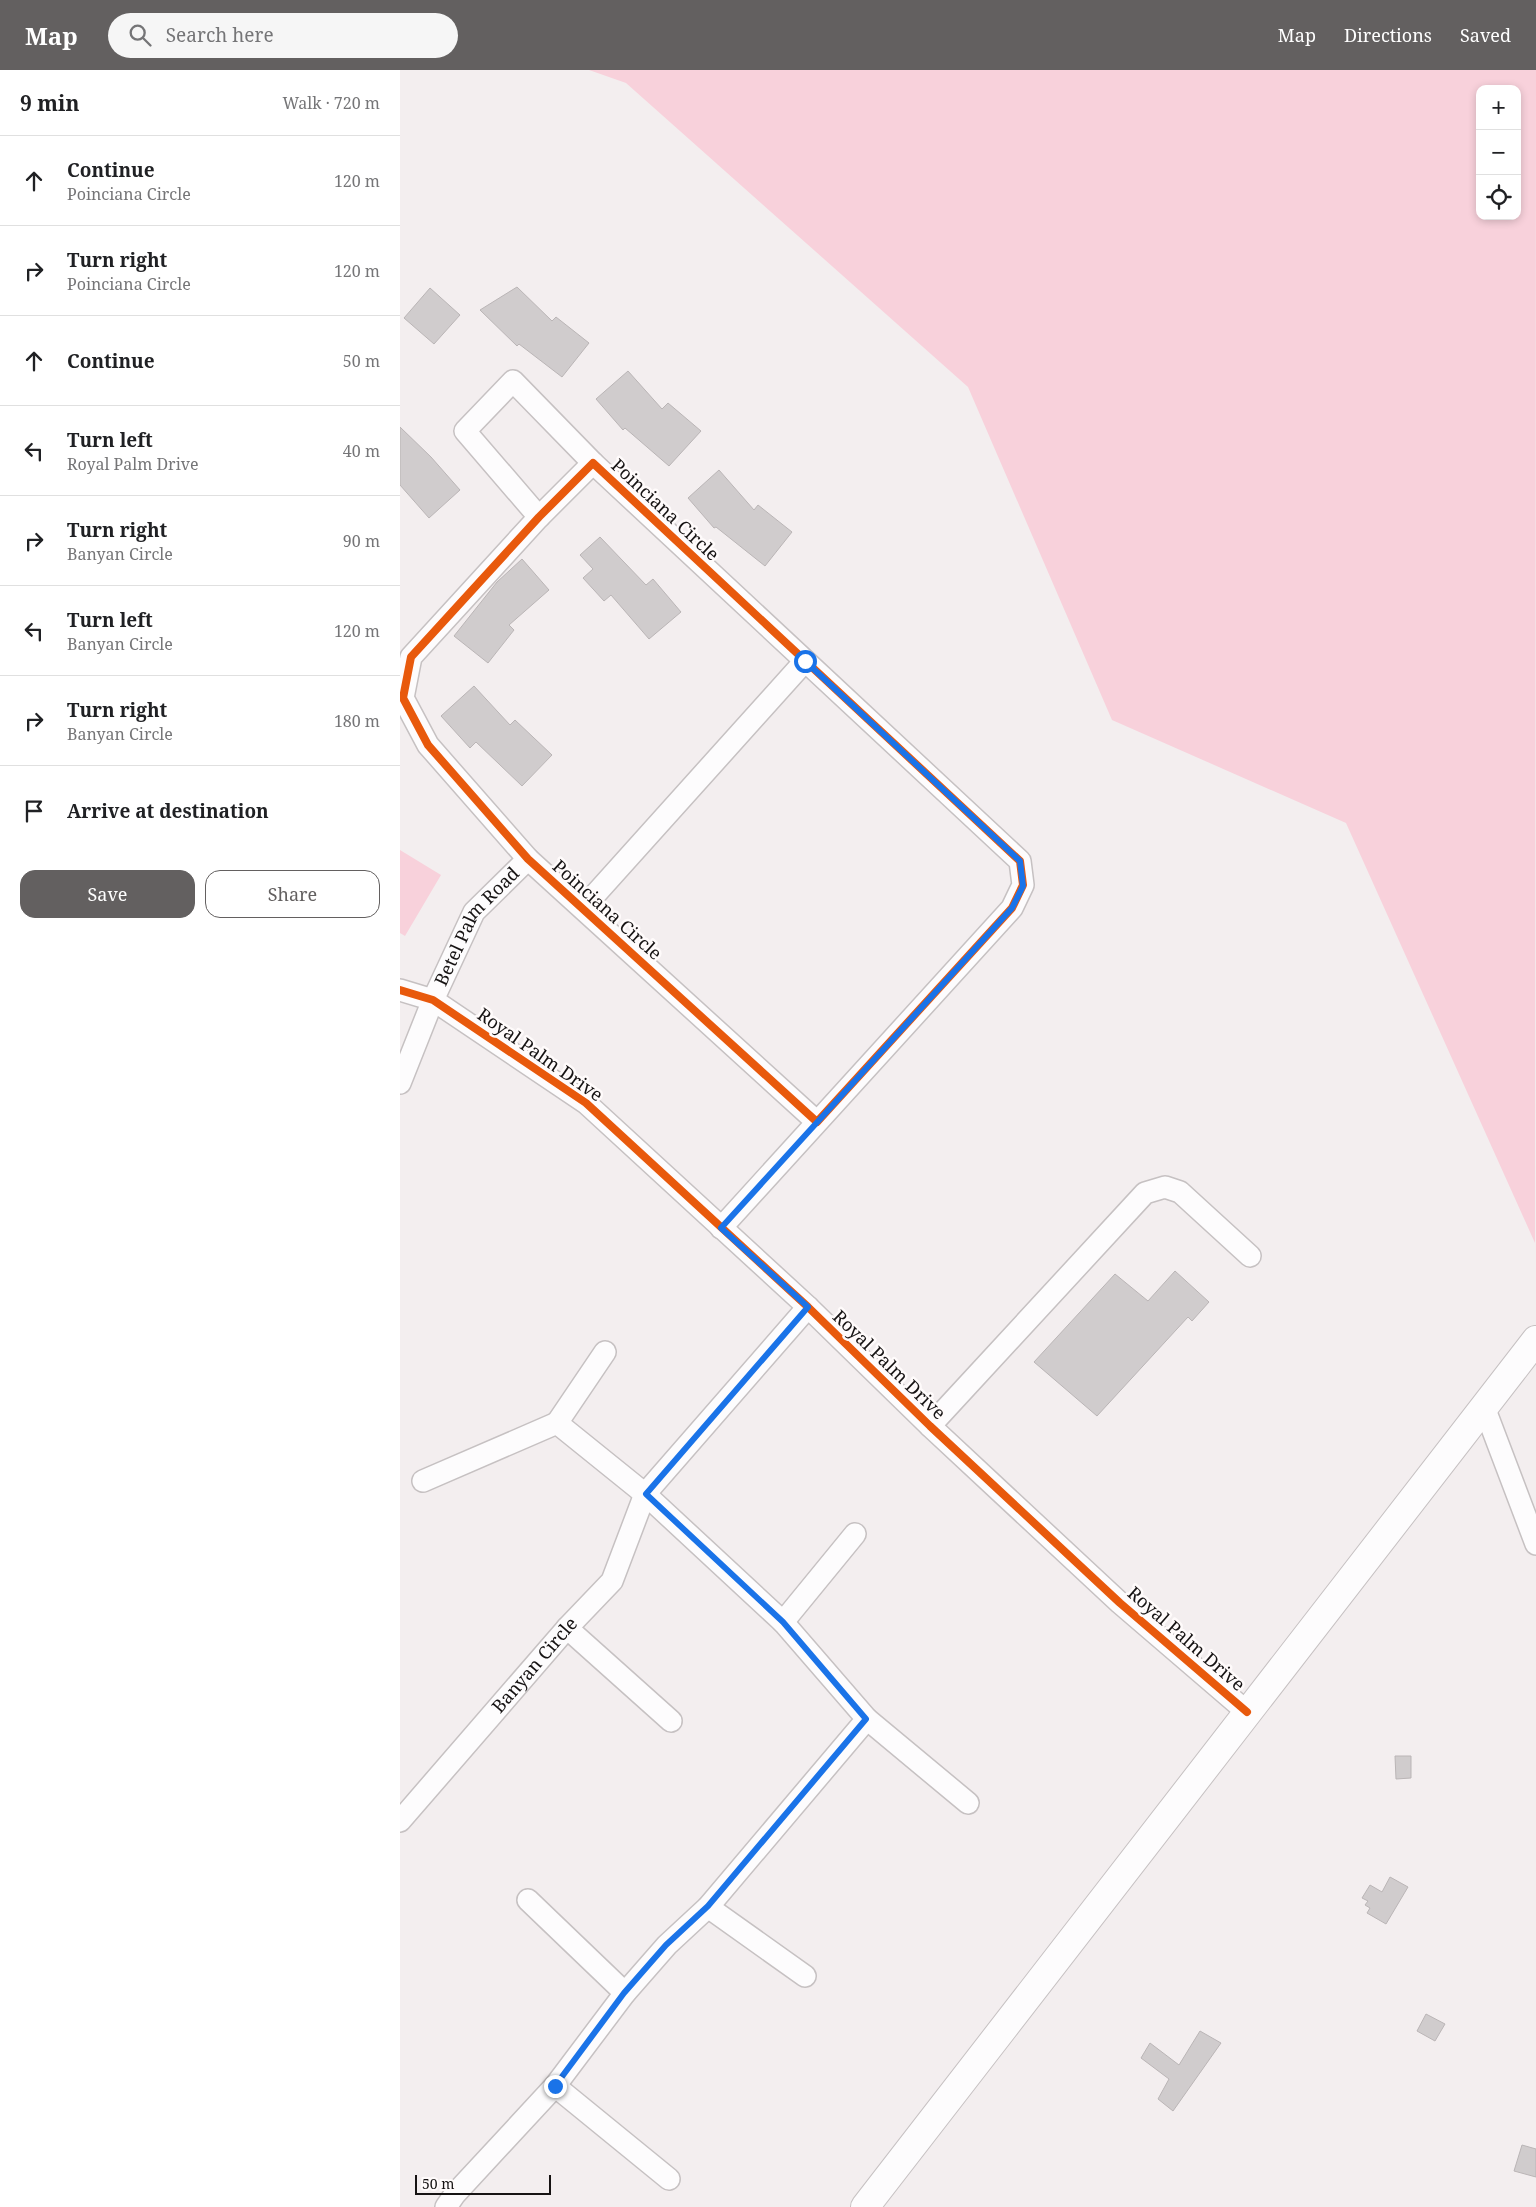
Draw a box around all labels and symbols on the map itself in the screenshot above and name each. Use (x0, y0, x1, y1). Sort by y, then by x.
street label: Poinciana Circle (607, 453, 725, 566)
route start (794, 650, 817, 673)
street label: Poinciana Circle (548, 854, 667, 965)
street label: Betel Palm Road (428, 861, 524, 989)
street label: Royal Palm Drive (473, 1002, 608, 1106)
street label: Royal Palm Drive (828, 1304, 951, 1424)
street label: Royal Palm Drive (1123, 1581, 1250, 1696)
street label: Banyan Circle (486, 1612, 582, 1717)
route end (544, 2075, 567, 2098)
scale bar (415, 2172, 551, 2195)

